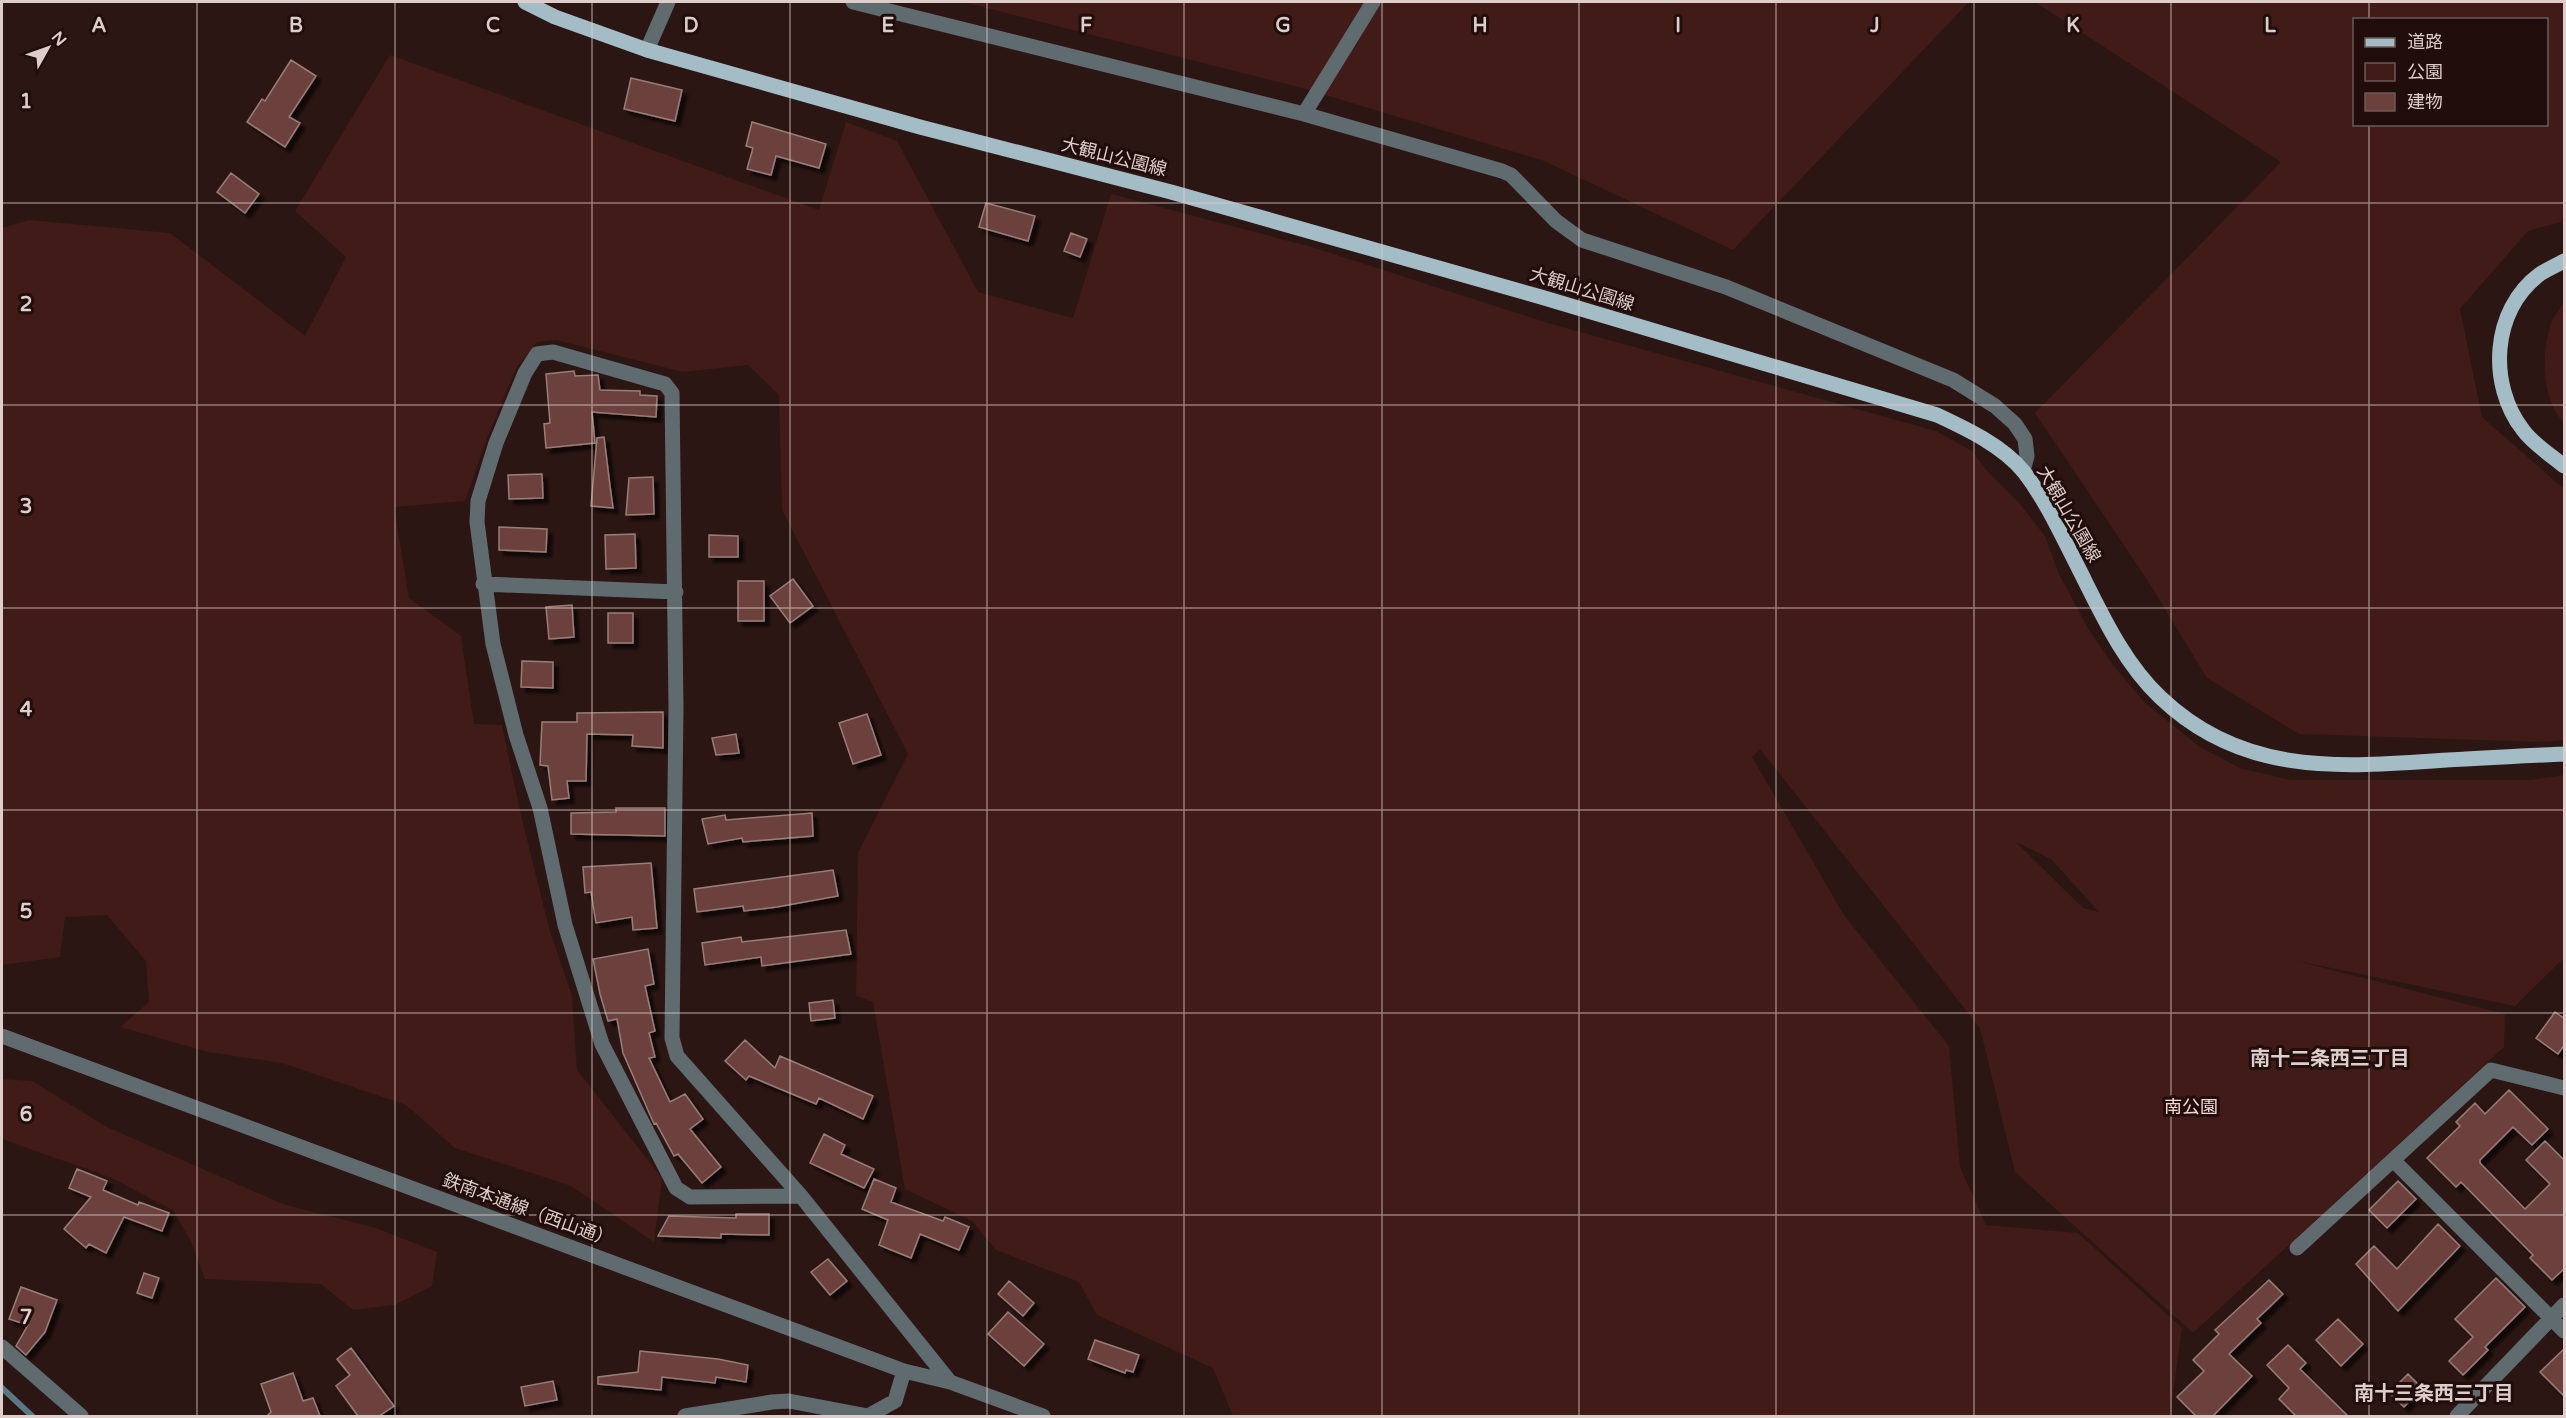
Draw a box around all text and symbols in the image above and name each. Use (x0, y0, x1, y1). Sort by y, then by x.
text: A (92, 14, 107, 38)
text: B (289, 14, 303, 38)
text: C (486, 14, 500, 38)
text: D (683, 14, 699, 38)
text: E (882, 14, 895, 38)
text: F (1080, 14, 1092, 38)
text: G (1275, 14, 1291, 38)
text: H (1472, 14, 1488, 38)
text: I (1675, 14, 1681, 38)
text: J (1869, 14, 1880, 38)
text: K (2066, 14, 2080, 38)
text: L (2264, 14, 2276, 38)
north arrow (18, 18, 78, 78)
legend (2353, 18, 2548, 126)
text: N (47, 28, 71, 50)
text: 道路 (2407, 31, 2443, 53)
text: 公園 (2407, 61, 2443, 83)
text: 1 (20, 90, 32, 114)
text: 建物 (2407, 91, 2443, 113)
street label: 大観山公園線 (1059, 133, 1169, 181)
street label: 大観山公園線 (1527, 263, 1637, 315)
text: 2 (20, 293, 32, 317)
street label: 大観山公園線 (2032, 462, 2106, 566)
text: 3 (20, 495, 32, 519)
text: 4 (20, 698, 33, 722)
text: 5 (20, 900, 32, 924)
district label: 南十二条西三丁目 (2250, 1047, 2410, 1071)
park label: 南公園 (2164, 1096, 2218, 1118)
text: 6 (20, 1103, 32, 1127)
street label: 鉄南本通線（西山通） (440, 1169, 616, 1251)
text: 7 (20, 1306, 32, 1330)
district label: 南十三条西三丁目 (2354, 1382, 2514, 1406)

